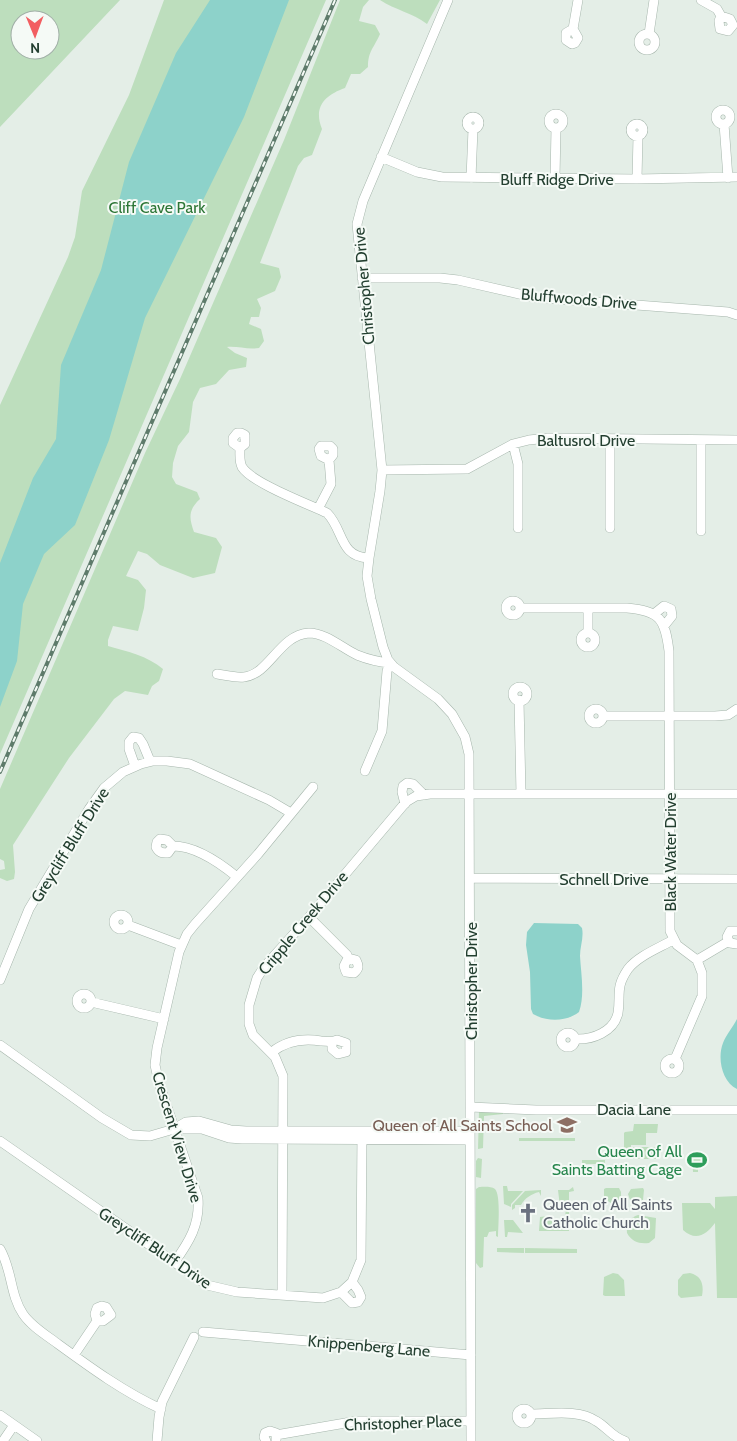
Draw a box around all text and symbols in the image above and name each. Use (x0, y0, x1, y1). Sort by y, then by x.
north arrow (10, 10, 60, 60)
text: N (30, 39, 40, 57)
street label: Bluff Ridge Drive (500, 170, 614, 189)
park label: Cliff Cave Park (109, 198, 206, 217)
street label: Christopher Drive (349, 226, 379, 346)
street label: Bluffwoods Drive (520, 284, 638, 314)
street label: Baltusrol Drive (537, 431, 635, 450)
street label: Greycliff Bluff Drive (27, 784, 113, 906)
street label: Black Water Drive (661, 792, 680, 912)
street label: Cripple Creek Drive (254, 867, 352, 979)
street label: Schnell Drive (559, 870, 649, 889)
street label: Christopher Drive (462, 922, 481, 1040)
street label: Crescent View Drive (148, 1069, 206, 1205)
street label: Dacia Lane (597, 1100, 671, 1119)
school or university icon: Queen of All Saints School (556, 1114, 578, 1136)
place label: Queen of All Saints School (372, 1116, 552, 1135)
place label: Queen of All Saints Batting Cage (552, 1142, 682, 1179)
sports icon: Queen of All Saints Batting Cage (686, 1149, 708, 1171)
place label: Queen of All Saints Catholic Church (543, 1195, 673, 1232)
church icon: Queen of All Saints Catholic Church (517, 1202, 539, 1224)
street label: Greycliff Bluff Drive (95, 1203, 215, 1293)
street label: Knippenberg Lane (307, 1331, 431, 1361)
street label: Christopher Place (344, 1411, 462, 1435)

